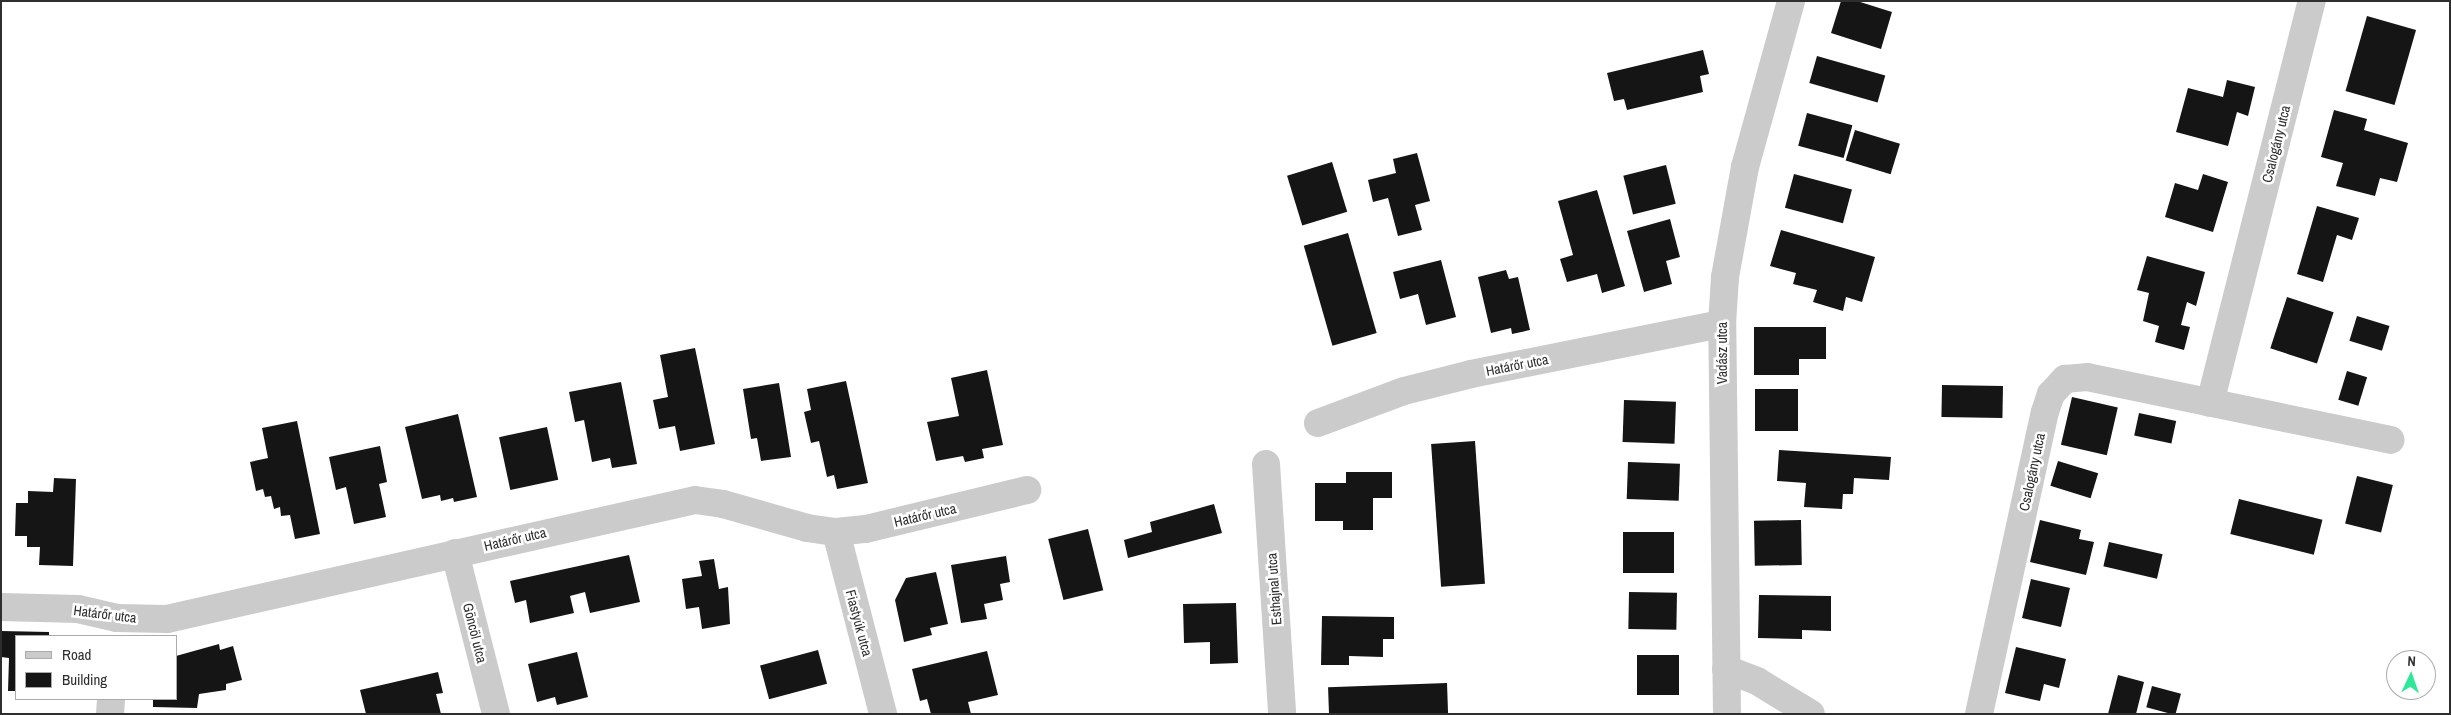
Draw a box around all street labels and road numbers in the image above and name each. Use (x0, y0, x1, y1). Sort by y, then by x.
street label: Csalogány utca (2258, 104, 2294, 184)
street label: Vadász utca (1714, 322, 1730, 384)
street label: Határőr utca (1484, 351, 1550, 379)
street label: Csalogány utca (2016, 432, 2048, 512)
street label: Határőr utca (892, 500, 958, 530)
street label: Határőr utca (482, 524, 548, 554)
street label: Esthajnal utca (1263, 552, 1285, 626)
street label: Fiastyúk utca (842, 588, 876, 658)
street label: Göncöl utca (459, 601, 491, 665)
street label: Határőr utca (73, 602, 137, 626)

